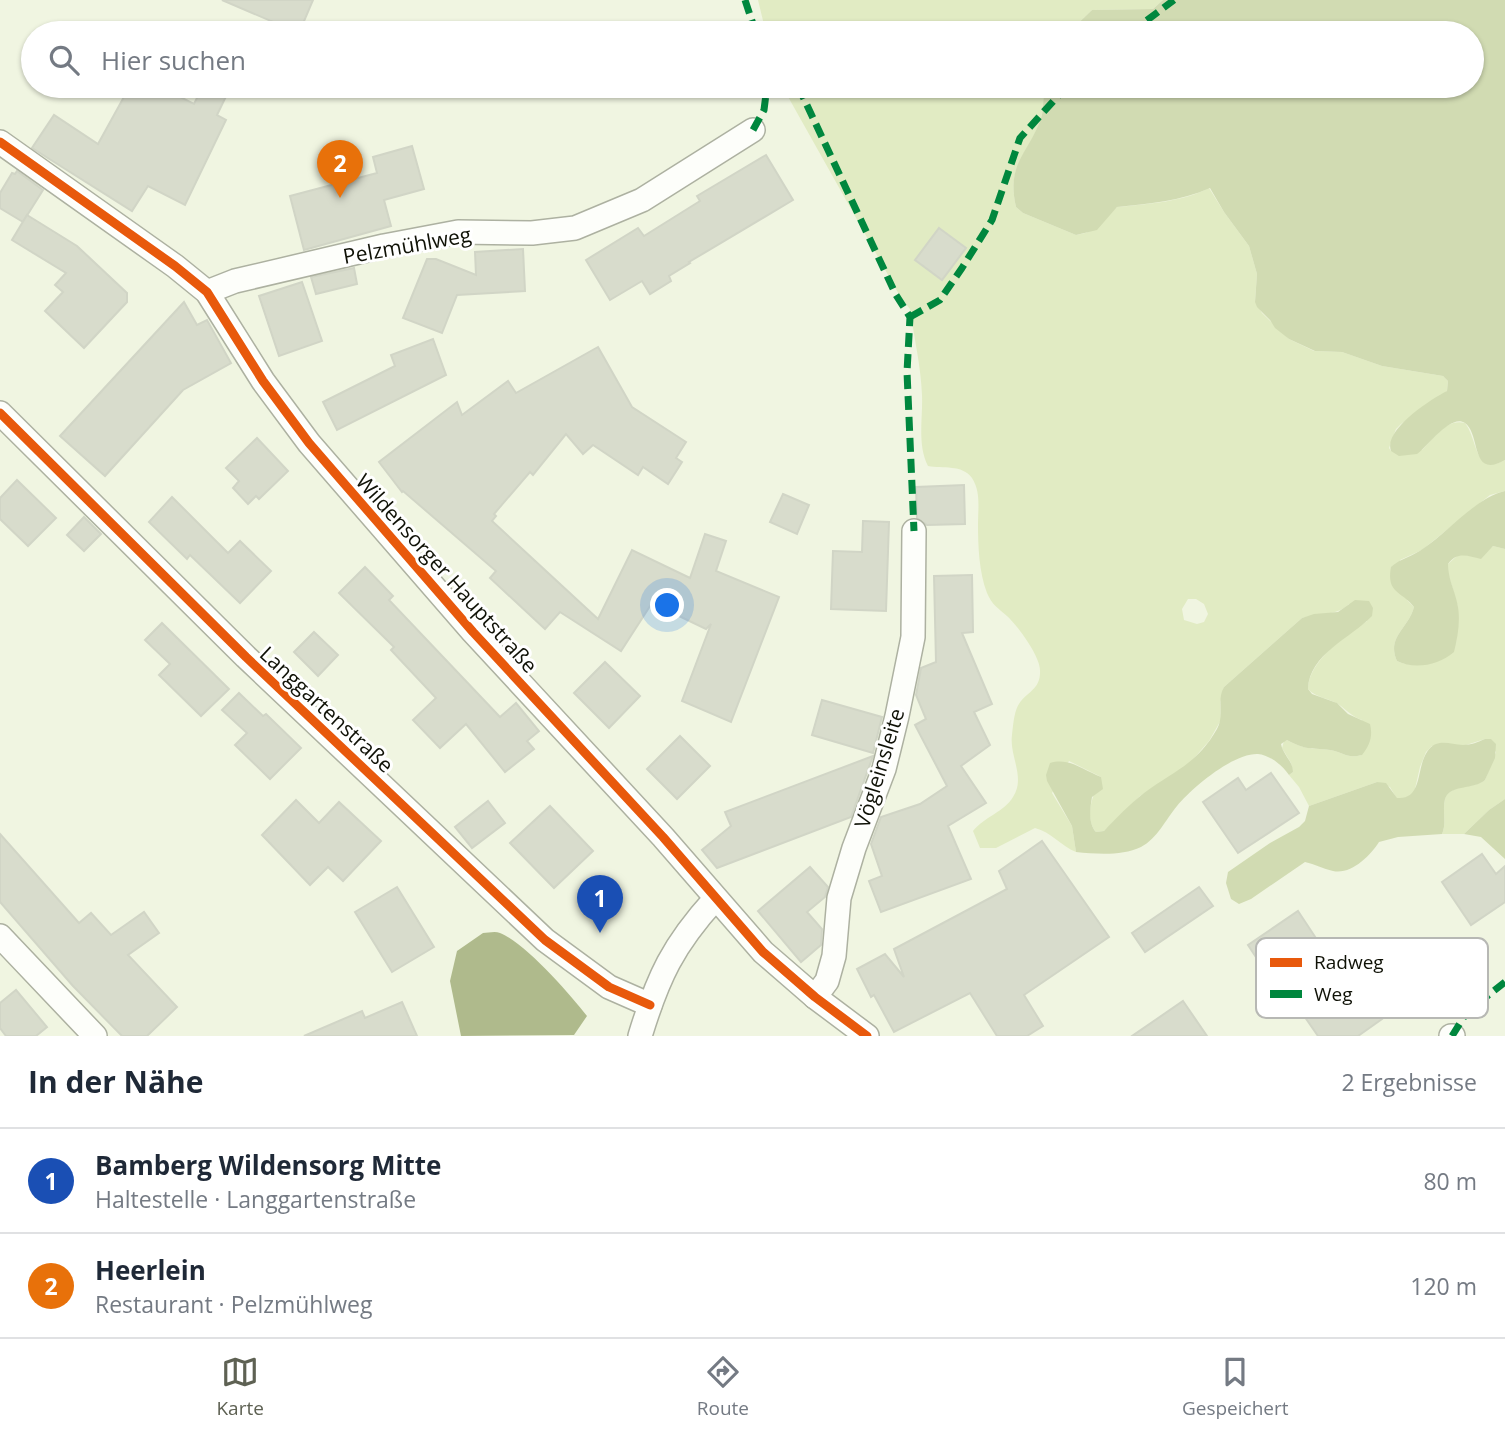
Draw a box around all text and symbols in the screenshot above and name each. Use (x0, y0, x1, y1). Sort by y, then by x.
search box (21, 21, 1484, 98)
icon: search (45, 41, 83, 79)
text: Hier suchen (101, 42, 246, 78)
pin: 2 (317, 140, 363, 198)
street label: Pelzmühlweg (341, 220, 473, 270)
street label: Wildensorger Hauptstraße (350, 467, 544, 679)
your location (650, 588, 684, 622)
street label: Langgartenstraße (254, 640, 400, 778)
street label: Vögleinsleite (848, 705, 910, 831)
pin: 1 (577, 875, 623, 933)
legend (1256, 938, 1488, 1018)
text: Radweg (1314, 949, 1384, 975)
text: Weg (1314, 981, 1353, 1007)
text: In der Nähe (28, 1061, 204, 1102)
text: 2 Ergebnisse (1341, 1066, 1477, 1098)
text: Bamberg Wildensorg Mitte (95, 1147, 441, 1183)
text: 1 (44, 1165, 58, 1197)
text: 80 m (1423, 1165, 1477, 1197)
text: Haltestelle · Langgartenstraße (95, 1183, 416, 1215)
text: Heerlein (95, 1252, 206, 1288)
text: 2 (44, 1270, 58, 1302)
text: 120 m (1410, 1270, 1477, 1302)
text: Restaurant · Pelzmühlweg (95, 1288, 373, 1320)
tab: Karte (216, 1353, 264, 1421)
tab: Route (697, 1353, 749, 1421)
tab: Gespeichert (1182, 1353, 1289, 1421)

